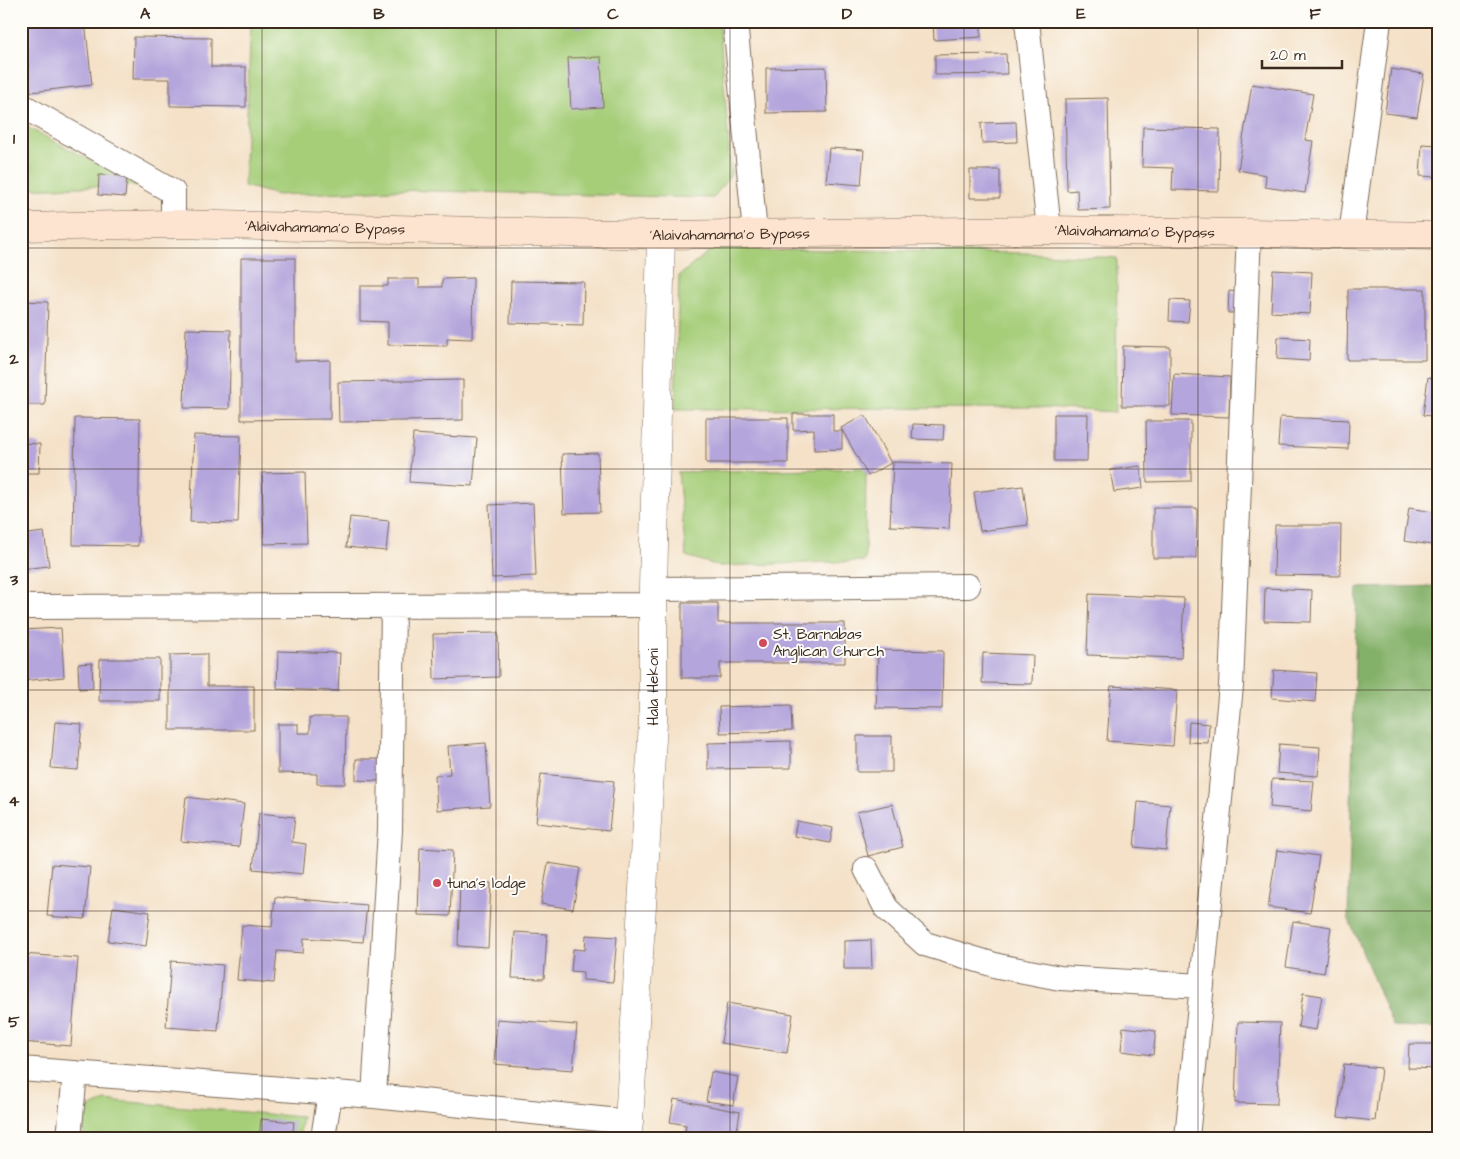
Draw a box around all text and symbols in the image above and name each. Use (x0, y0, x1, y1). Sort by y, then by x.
text: A (140, 3, 151, 25)
text: B (373, 3, 385, 25)
text: C (607, 3, 619, 25)
text: D (842, 3, 853, 25)
text: E (1076, 3, 1086, 25)
text: F (1309, 3, 1321, 25)
scale bar (1262, 38, 1342, 70)
text: 20 m (1270, 45, 1306, 66)
text: 1 (13, 128, 16, 150)
street label: 'Alaivahamama'o Bypass (245, 216, 406, 241)
street label: 'Alaivahamama'o Bypass (1054, 220, 1216, 244)
street label: 'Alaivahamama'o Bypass (649, 223, 811, 246)
text: 2 (8, 348, 19, 370)
text: 3 (9, 569, 19, 591)
place label: St. Barnabas Anglican Church (773, 624, 885, 663)
marker: St. Barnabas Anglican Church (757, 637, 769, 649)
street label: Hala Hekoni (643, 647, 664, 726)
text: 4 (9, 790, 20, 812)
place label: tuna's lodge (447, 873, 526, 895)
marker: tuna's lodge (431, 877, 443, 889)
text: 5 (8, 1011, 20, 1033)

